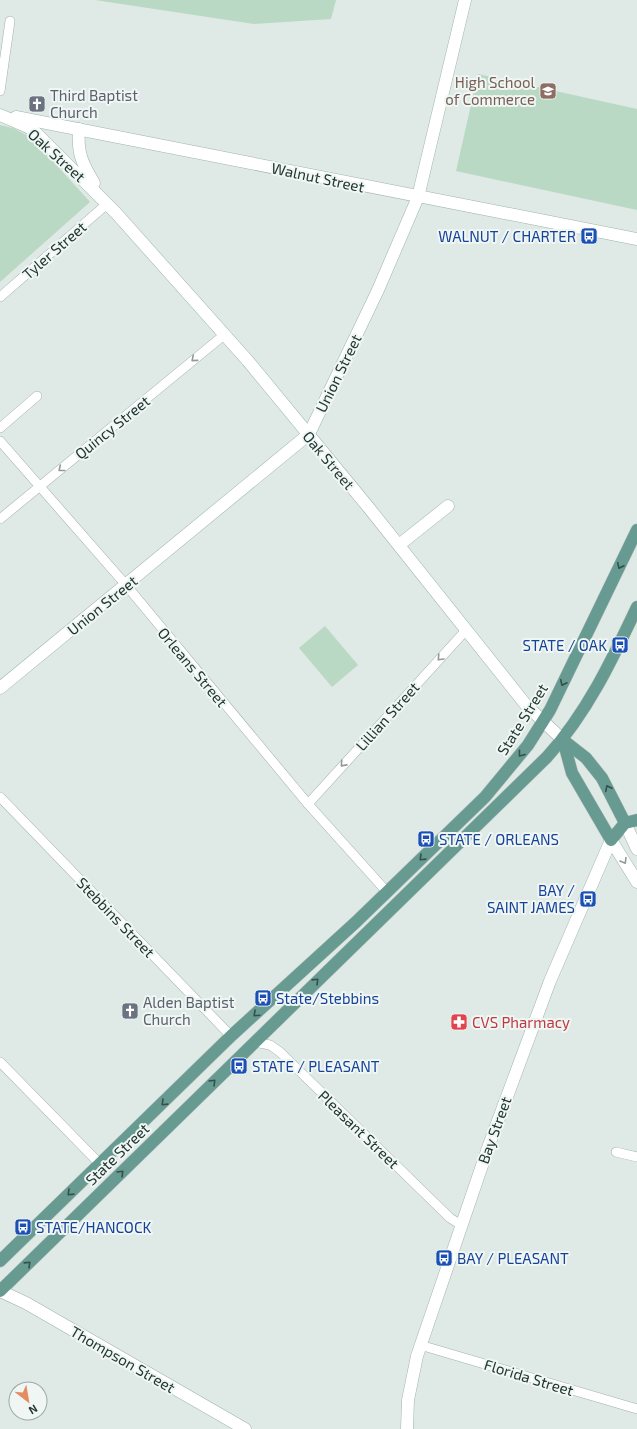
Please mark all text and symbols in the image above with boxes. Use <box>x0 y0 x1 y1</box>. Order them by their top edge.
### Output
place label: High School of Commerce <box>445 73 536 108</box>
school or university icon: High School of Commerce <box>538 81 558 101</box>
place label: Third Baptist Church <box>50 86 138 121</box>
church icon: Third Baptist Church <box>27 94 47 114</box>
street label: Oak Street <box>25 125 90 186</box>
street label: Walnut Street <box>270 158 366 196</box>
street label: Tyler Street <box>18 217 90 283</box>
bus stop icon: WALNUT / CHARTER <box>579 226 599 246</box>
place label: WALNUT / CHARTER <box>438 227 576 245</box>
street label: Union Street <box>311 331 365 415</box>
one-way arrow <box>192 355 199 362</box>
street label: Quincy Street <box>71 391 154 463</box>
street label: Oak Street <box>299 427 359 493</box>
one-way arrow <box>59 464 66 471</box>
one-way arrow <box>617 561 625 569</box>
street label: Union Street <box>63 571 141 639</box>
street label: Orleans Street <box>155 624 232 711</box>
bus stop icon: STATE / OAK <box>610 635 630 655</box>
place label: STATE / OAK <box>523 636 607 654</box>
one-way arrow <box>437 653 445 661</box>
street label: Lillian Street <box>352 678 423 754</box>
one-way arrow <box>560 678 568 686</box>
street label: State Street <box>493 680 551 758</box>
one-way arrow <box>519 749 526 756</box>
one-way arrow <box>341 760 348 767</box>
one-way arrow <box>605 785 613 793</box>
bus stop icon: STATE / ORLEANS <box>416 829 436 849</box>
place label: STATE / ORLEANS <box>439 830 559 848</box>
one-way arrow <box>419 853 427 861</box>
one-way arrow <box>619 857 626 864</box>
street label: Stebbins Street <box>73 873 159 961</box>
place label: BAY / SAINT JAMES <box>487 881 575 916</box>
bus stop icon: BAY / SAINT JAMES <box>578 889 598 909</box>
one-way arrow <box>311 978 319 986</box>
bus stop icon: State/Stebbins <box>253 988 273 1008</box>
place label: State/Stebbins <box>276 989 379 1007</box>
place label: Alden Baptist Church <box>143 993 235 1028</box>
church icon: Alden Baptist Church <box>120 1001 140 1021</box>
one-way arrow <box>253 1009 261 1017</box>
pharmacy icon: CVS Pharmacy <box>449 1012 469 1032</box>
place label: CVS Pharmacy <box>472 1013 570 1031</box>
bus stop icon: STATE / PLEASANT <box>229 1056 249 1076</box>
place label: STATE / PLEASANT <box>252 1057 380 1075</box>
one-way arrow <box>208 1079 216 1087</box>
street label: Pleasant Street <box>315 1086 403 1172</box>
street label: Bay Street <box>474 1094 515 1166</box>
one-way arrow <box>161 1098 169 1106</box>
street label: State Street <box>82 1119 153 1189</box>
one-way arrow <box>116 1170 124 1178</box>
one-way arrow <box>67 1188 75 1196</box>
bus stop icon: STATE/HANCOCK <box>13 1217 33 1237</box>
place label: STATE/HANCOCK <box>36 1218 151 1236</box>
bus stop icon: BAY / PLEASANT <box>434 1248 454 1268</box>
place label: BAY / PLEASANT <box>457 1249 569 1267</box>
one-way arrow <box>23 1261 31 1269</box>
street label: Thompson Street <box>68 1322 179 1396</box>
street label: Florida Street <box>482 1355 576 1399</box>
north arrow <box>8 1381 48 1421</box>
text: N <box>27 1402 40 1418</box>

